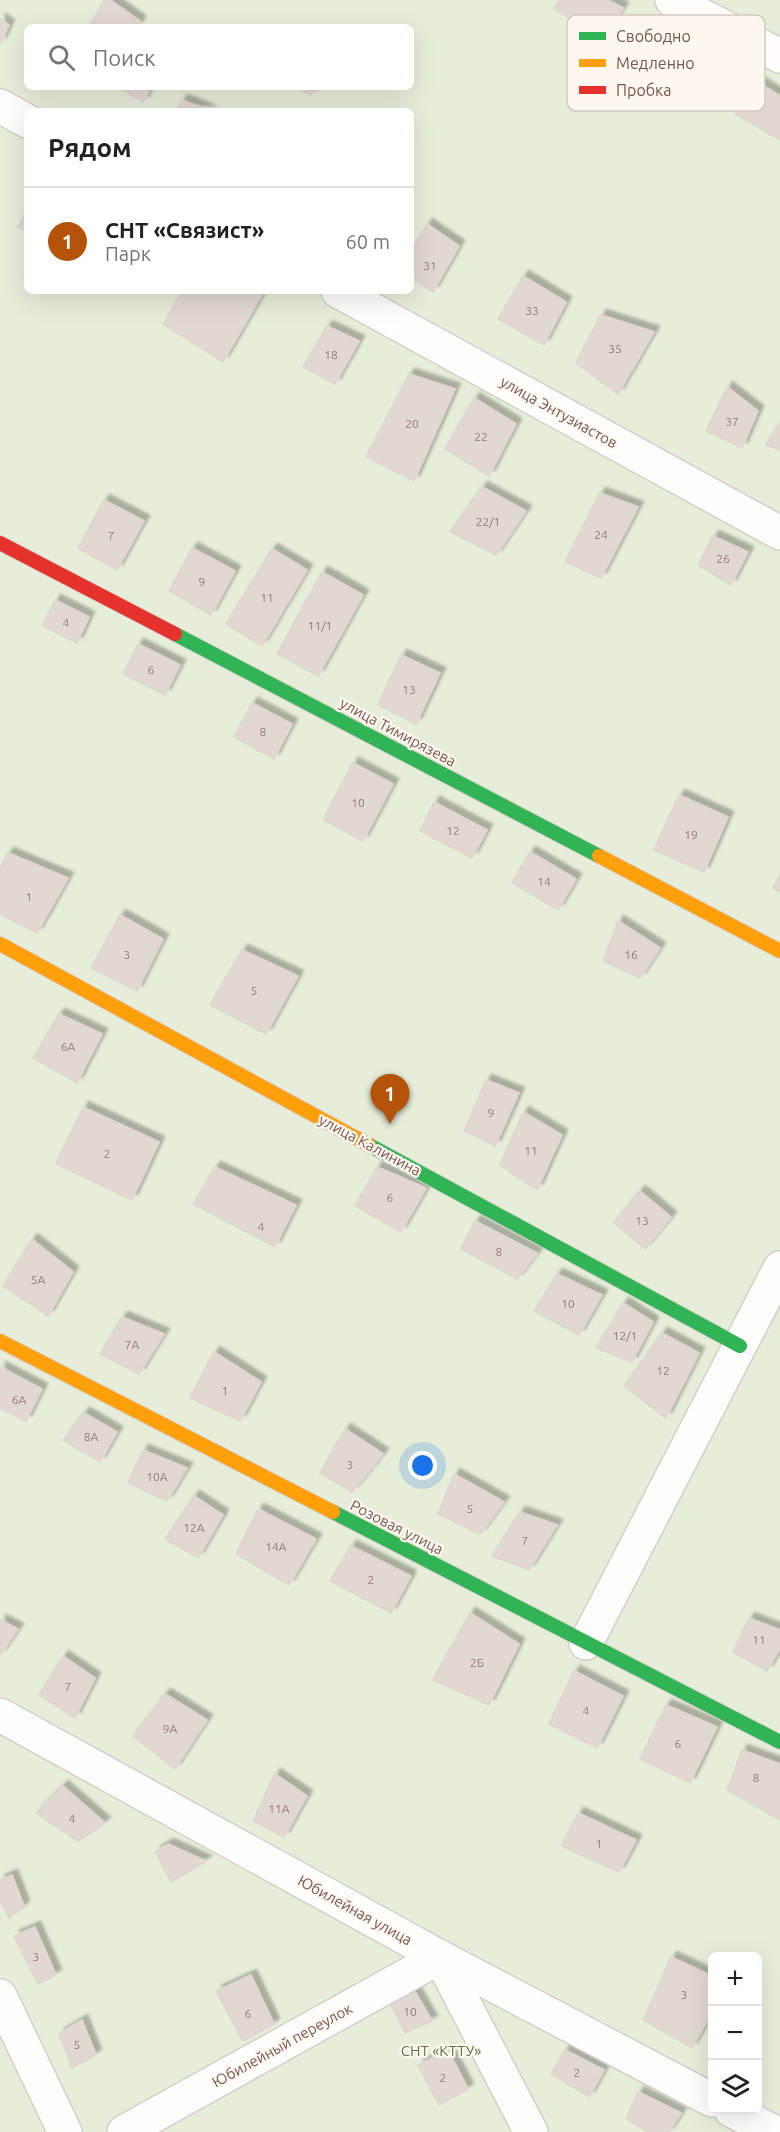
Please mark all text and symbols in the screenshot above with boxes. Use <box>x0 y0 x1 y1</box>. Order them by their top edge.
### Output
legend <box>567 15 765 111</box>
search box <box>24 24 414 90</box>
text: Свободно <box>616 27 691 45</box>
icon: search <box>45 41 78 74</box>
text: Поиск <box>93 45 156 70</box>
text: Медленно <box>616 54 695 72</box>
text: Пробка <box>616 81 672 99</box>
text: Рядом <box>48 133 132 162</box>
text: СНТ «Связист» <box>105 217 264 242</box>
text: 1 <box>62 230 73 253</box>
text: 60 m <box>346 230 390 253</box>
text: Парк <box>105 242 151 265</box>
house number: 31 <box>423 259 437 272</box>
house number: 33 <box>525 304 539 317</box>
house number: 35 <box>608 342 622 355</box>
house number: 18 <box>324 348 338 361</box>
street label: улица Энтузиастов <box>497 373 621 451</box>
house number: 37 <box>725 415 739 428</box>
house number: 20 <box>405 417 419 430</box>
house number: 22 <box>474 430 488 443</box>
house number: 22/1 <box>476 515 500 528</box>
house number: 24 <box>594 528 608 541</box>
house number: 7 <box>108 529 114 542</box>
house number: 26 <box>716 552 730 565</box>
house number: 9 <box>199 575 205 588</box>
house number: 11 <box>260 591 274 604</box>
house number: 4 <box>63 616 70 629</box>
house number: 11/1 <box>308 619 332 632</box>
house number: 6 <box>148 663 155 676</box>
house number: 13 <box>402 683 416 696</box>
street label: улица Тимирязева <box>337 694 459 770</box>
house number: 8 <box>260 725 267 738</box>
house number: 10 <box>351 796 365 809</box>
house number: 12 <box>446 824 460 837</box>
house number: 19 <box>684 828 698 841</box>
house number: 14 <box>537 875 551 888</box>
house number: 1 <box>26 890 32 903</box>
house number: 3 <box>124 948 130 961</box>
house number: 16 <box>624 948 638 961</box>
house number: 5 <box>251 984 257 997</box>
house number: 6А <box>61 1040 75 1053</box>
pin: 1 <box>370 1074 410 1124</box>
house number: 9 <box>488 1106 494 1119</box>
street label: улица Калинина <box>316 1111 424 1179</box>
house number: 11 <box>524 1144 538 1157</box>
house number: 2 <box>104 1147 110 1160</box>
house number: 6 <box>387 1191 394 1204</box>
house number: 13 <box>635 1214 649 1227</box>
house number: 4 <box>258 1220 265 1233</box>
house number: 8 <box>496 1245 503 1258</box>
house number: 5А <box>31 1273 45 1286</box>
house number: 10 <box>561 1297 575 1310</box>
house number: 12/1 <box>613 1329 637 1342</box>
house number: 7А <box>125 1338 139 1351</box>
house number: 12 <box>656 1364 670 1377</box>
house number: 1 <box>222 1384 228 1397</box>
house number: 6А <box>12 1393 26 1406</box>
house number: 8А <box>84 1430 98 1443</box>
your location <box>408 1451 437 1480</box>
house number: 3 <box>347 1458 353 1471</box>
house number: 10А <box>146 1470 168 1483</box>
street label: Розовая улица <box>348 1496 446 1558</box>
house number: 5 <box>467 1502 473 1515</box>
house number: 12А <box>183 1521 205 1534</box>
house number: 7 <box>522 1534 528 1547</box>
house number: 14А <box>265 1540 287 1553</box>
house number: 2 <box>368 1573 374 1586</box>
house number: 11 <box>752 1633 766 1646</box>
house number: 2Б <box>470 1656 484 1669</box>
house number: 7 <box>65 1680 71 1693</box>
house number: 4 <box>583 1704 590 1717</box>
house number: 9А <box>163 1722 177 1735</box>
house number: 6 <box>675 1737 682 1750</box>
house number: 8 <box>753 1771 760 1784</box>
house number: 11А <box>268 1802 290 1815</box>
house number: 4 <box>69 1812 76 1825</box>
house number: 1 <box>596 1837 602 1850</box>
street label: Юбилейная улица <box>295 1872 415 1948</box>
house number: 3 <box>33 1950 39 1963</box>
map controls <box>708 1952 762 2114</box>
button: + <box>708 1952 762 2006</box>
house number: 3 <box>681 1988 687 2001</box>
street label: Юбилейный переулок <box>209 1999 355 2091</box>
house number: 10 <box>403 2005 417 2018</box>
button: − <box>708 2006 762 2060</box>
house number: 6 <box>245 2007 252 2020</box>
house number: 5 <box>74 2038 80 2051</box>
park label: СНТ «КТТУ» <box>401 2042 481 2059</box>
button: layers <box>708 2060 762 2114</box>
house number: 2 <box>574 2066 580 2079</box>
house number: 2 <box>440 2071 446 2084</box>

